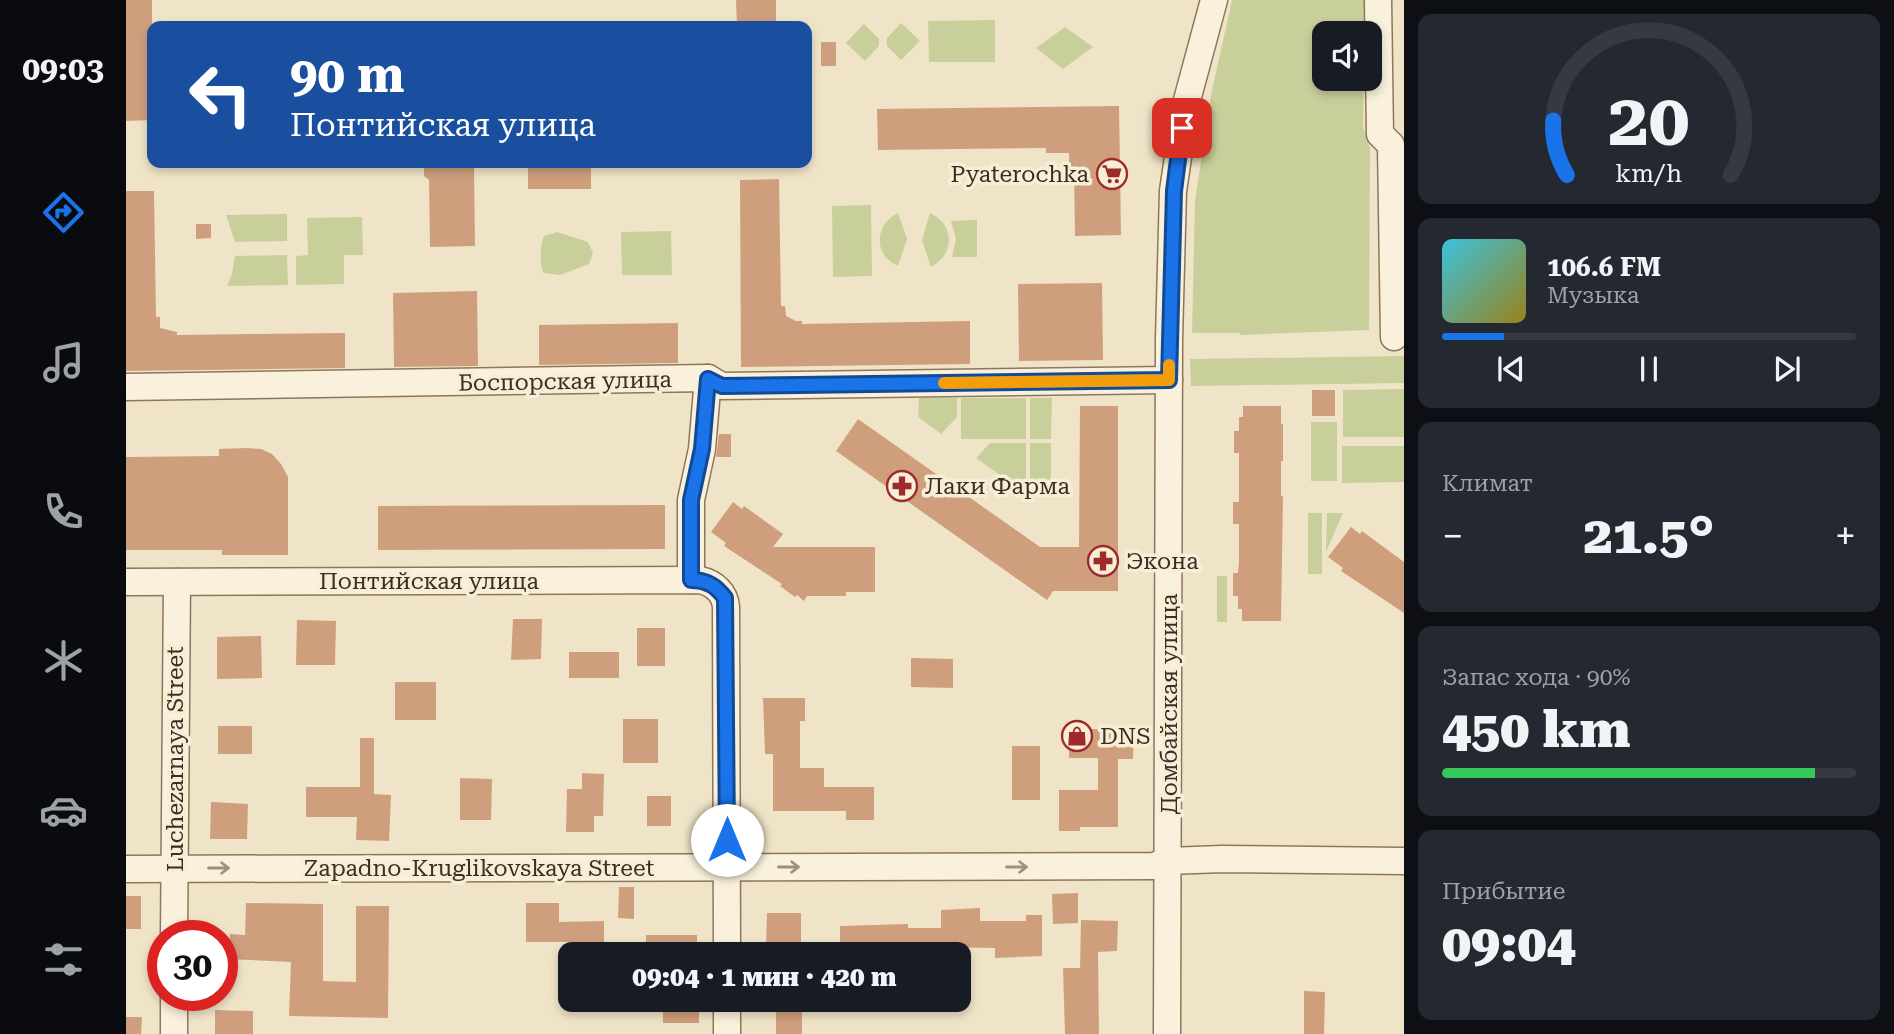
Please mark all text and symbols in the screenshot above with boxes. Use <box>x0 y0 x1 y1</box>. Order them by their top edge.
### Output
map controls <box>1312 21 1382 91</box>
button: sound <box>1312 21 1382 91</box>
text: 90 m <box>290 47 405 104</box>
icon: left <box>175 49 266 140</box>
text: 09:03 <box>22 50 104 88</box>
text: 20 <box>1608 78 1690 163</box>
pin <box>1152 98 1212 158</box>
text: Понтийская улица <box>290 106 596 144</box>
icon: arrive <box>1163 109 1201 147</box>
supermarket icon: Pyaterochka <box>1095 157 1129 191</box>
text: km/h <box>1616 159 1682 188</box>
place label: Pyaterochka <box>950 161 1090 188</box>
icon: directions <box>39 188 88 237</box>
text: 106.6 FM <box>1547 252 1661 282</box>
text: Музыка <box>1547 282 1639 309</box>
icon: music <box>39 338 88 387</box>
icon: previous <box>1492 350 1530 388</box>
icon: pause <box>1630 350 1668 388</box>
icon: next <box>1768 350 1806 388</box>
street label: Боспорская улица <box>458 366 673 397</box>
pharmacy icon: Лаки Фарма <box>885 469 919 503</box>
text: Климат <box>1442 470 1533 497</box>
place label: Лаки Фарма <box>925 473 1071 500</box>
icon: phone <box>39 487 88 536</box>
text: 21.5° <box>1584 505 1714 566</box>
text: − <box>1442 514 1463 558</box>
text: + <box>1835 514 1856 558</box>
pharmacy icon: Экона <box>1086 544 1120 578</box>
place label: Экона <box>1126 548 1199 575</box>
street label: Понтийская улица <box>319 568 539 595</box>
street label: Домбайская улица <box>1156 593 1183 814</box>
icon: climate <box>39 636 88 685</box>
street label: Luchezarnaya Street <box>162 646 189 872</box>
text: Запас хода · 90% <box>1442 664 1631 691</box>
text: 450 km <box>1442 699 1630 760</box>
shop icon: DNS <box>1060 719 1094 753</box>
place label: DNS <box>1100 723 1151 750</box>
icon: car <box>39 786 88 835</box>
position arrow <box>690 803 764 877</box>
street label: Zapadno-Kruglikovskaya Street <box>304 855 655 882</box>
one-way arrow <box>777 860 800 874</box>
one-way arrow <box>1005 860 1028 874</box>
one-way arrow <box>207 861 230 875</box>
text: Прибытие <box>1442 878 1565 905</box>
text: 09:04 <box>1442 913 1576 974</box>
speed limit sign: 30 <box>147 920 238 1011</box>
icon: filters <box>39 935 88 984</box>
text: 09:04 · 1 мин · 420 m <box>632 962 897 992</box>

